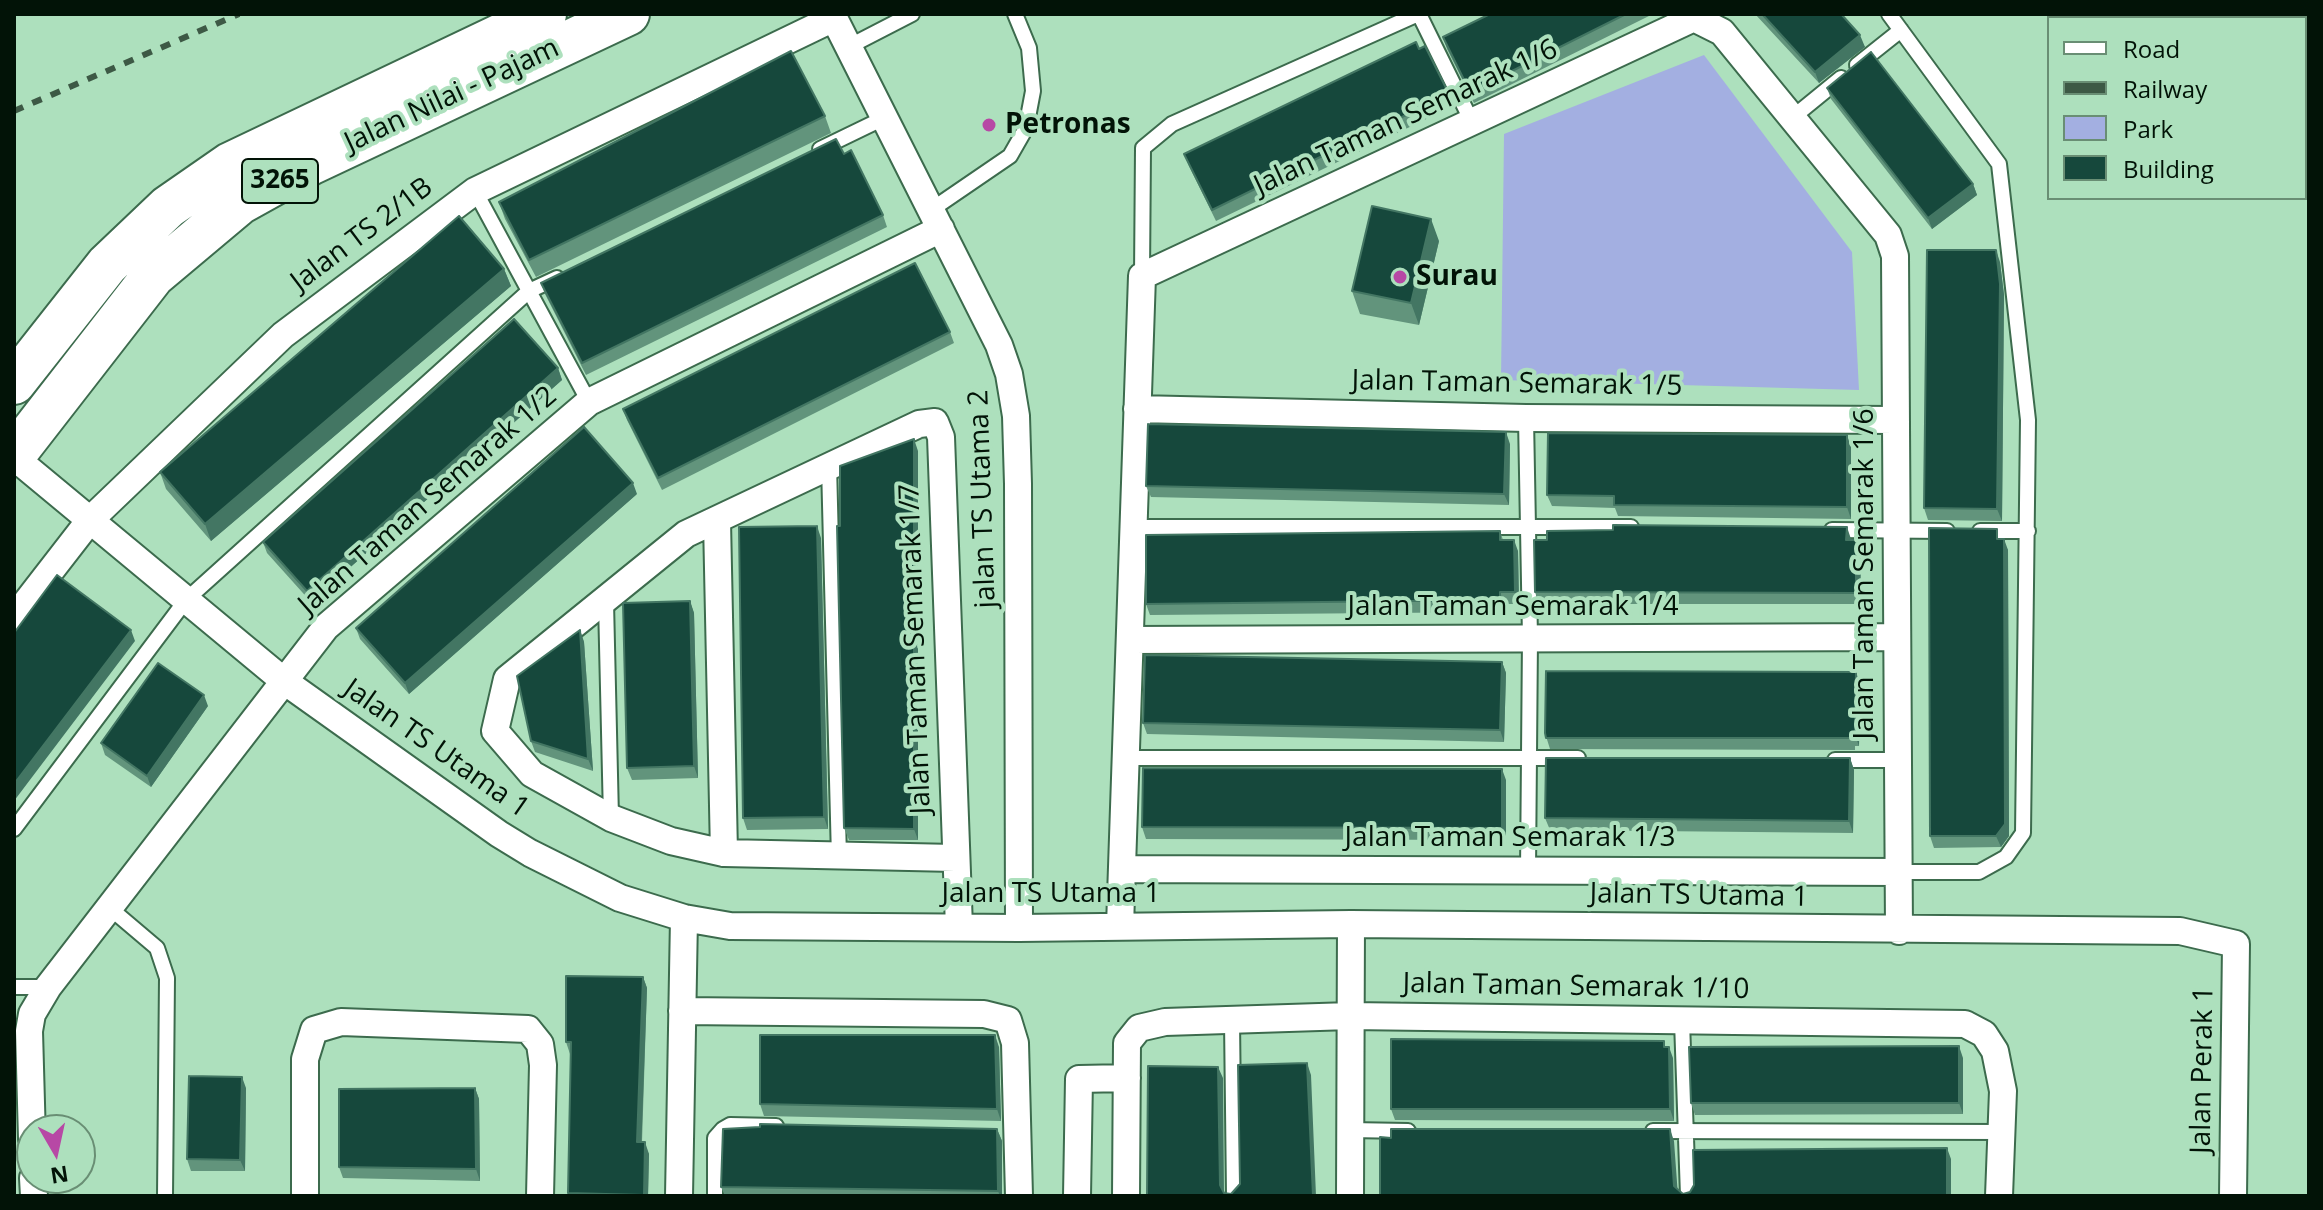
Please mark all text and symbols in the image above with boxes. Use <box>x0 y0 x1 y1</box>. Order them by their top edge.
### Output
legend <box>2047 16 2307 200</box>
street label: Jalan Nilai - Pajam <box>340 32 564 160</box>
text: Road <box>2123 32 2180 65</box>
street label: Jalan Taman Semarak 1/6 <box>1249 33 1563 203</box>
text: Railway <box>2123 72 2207 105</box>
place label: Petronas <box>1005 108 1131 142</box>
text: Park <box>2123 112 2173 145</box>
marker: Petronas <box>980 116 998 134</box>
text: Building <box>2123 152 2214 185</box>
road number: 3265 <box>242 159 318 203</box>
street label: Jalan TS 2/1B <box>285 171 439 299</box>
place label: Surau <box>1416 260 1498 294</box>
marker: Surau <box>1391 268 1409 286</box>
street label: Jalan Taman Semarak 1/5 <box>1351 364 1683 404</box>
street label: Jalan Taman Semarak 1/2 <box>292 380 564 622</box>
street label: jalan TS Utama 2 <box>962 389 1004 609</box>
street label: Jalan Taman Semarak 1/6 <box>1848 409 1882 739</box>
street label: Jalan Taman Semarak 1/7 <box>893 483 939 815</box>
street label: Jalan Taman Semarak 1/4 <box>1348 590 1678 624</box>
street label: Jalan TS Utama 1 <box>337 672 535 826</box>
street label: Jalan Taman Semarak 1/3 <box>1345 821 1675 855</box>
street label: Jalan TS Utama 1 <box>942 877 1160 911</box>
street label: Jalan TS Utama 1 <box>1589 877 1809 915</box>
street label: Jalan Taman Semarak 1/10 <box>1402 967 1750 1007</box>
street label: Jalan Perak 1 <box>2185 986 2221 1154</box>
north arrow <box>16 1114 96 1194</box>
text: N <box>48 1160 71 1192</box>

